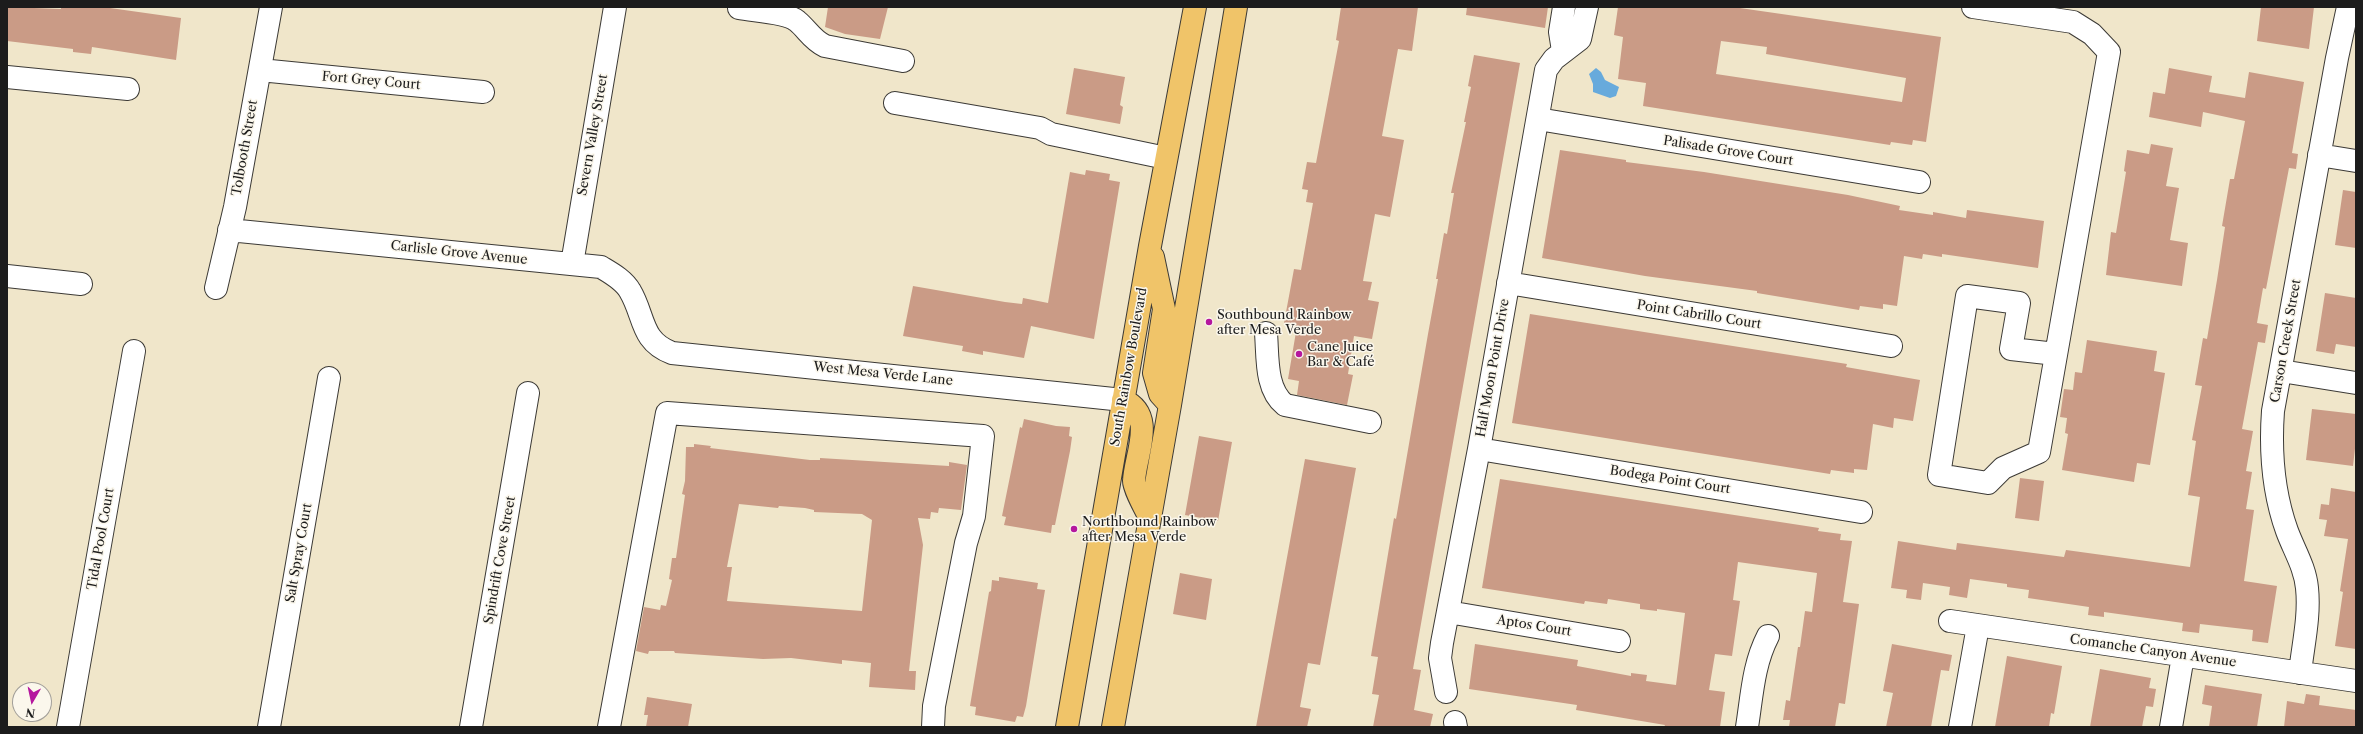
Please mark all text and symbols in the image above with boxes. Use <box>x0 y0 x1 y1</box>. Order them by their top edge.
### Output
street label: Fort Grey Court <box>321 69 421 93</box>
street label: Severn Valley Street <box>575 73 611 197</box>
street label: Tolbooth Street <box>229 99 261 197</box>
street label: Palisade Grove Court <box>1662 133 1794 169</box>
street label: Carlisle Grove Avenue <box>390 238 528 268</box>
street label: Carson Creek Street <box>2267 278 2305 404</box>
street label: South Rainbow Boulevard <box>1107 286 1151 448</box>
street label: Point Cabrillo Court <box>1636 297 1762 333</box>
street label: Half Moon Point Drive <box>1473 298 1513 438</box>
place label: Southbound Rainbow after Mesa Verde <box>1217 307 1351 338</box>
marker: Southbound Rainbow after Mesa Verde <box>1204 317 1214 327</box>
place label: Cane Juice Bar & Café <box>1307 339 1374 370</box>
marker: Cane Juice Bar & Café <box>1294 349 1304 359</box>
street label: West Mesa Verde Lane <box>812 359 954 389</box>
street label: Bodega Point Court <box>1609 463 1731 497</box>
street label: Tidal Pool Court <box>84 487 118 591</box>
street label: Spindrift Cove Street <box>481 495 519 625</box>
street label: Salt Spray Court <box>283 502 315 604</box>
place label: Northbound Rainbow after Mesa Verde <box>1082 514 1217 545</box>
marker: Northbound Rainbow after Mesa Verde <box>1069 524 1079 534</box>
street label: Aptos Court <box>1496 612 1572 640</box>
street label: Comanche Canyon Avenue <box>2069 632 2237 670</box>
north arrow <box>12 682 52 722</box>
text: N <box>24 705 36 721</box>

